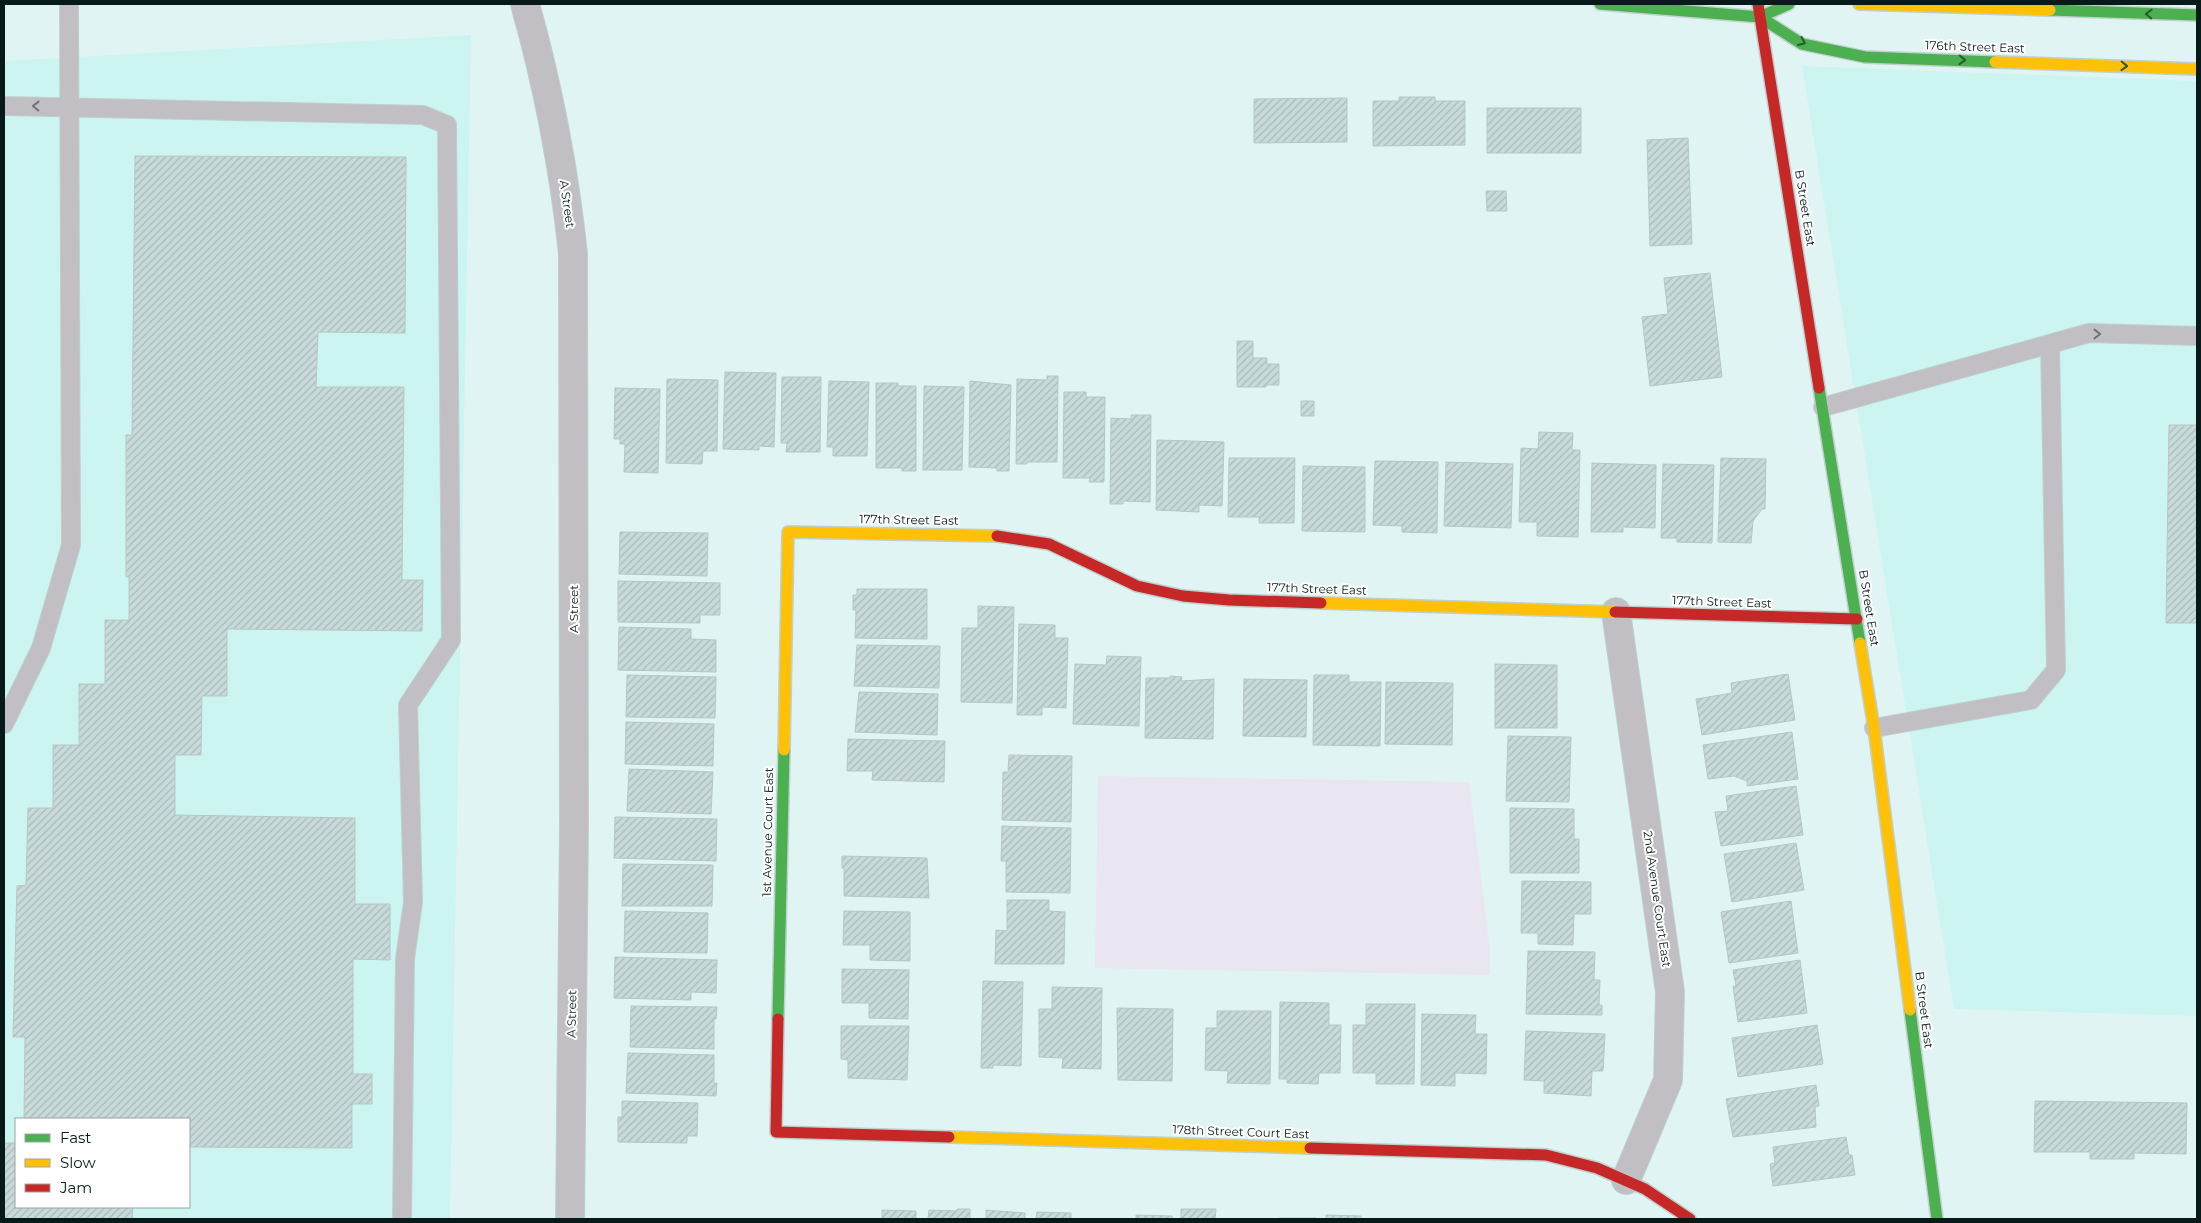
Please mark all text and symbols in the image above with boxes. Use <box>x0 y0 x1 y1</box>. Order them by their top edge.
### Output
one-way arrow <box>2144 8 2152 19</box>
one-way arrow <box>1797 35 1806 46</box>
street label: 176th Street East <box>1925 37 2025 56</box>
one-way arrow <box>1958 55 1966 66</box>
one-way arrow <box>2121 61 2129 71</box>
one-way arrow <box>32 101 40 112</box>
street label: B Street East <box>1792 169 1819 247</box>
street label: A Street <box>557 179 578 229</box>
one-way arrow <box>2094 329 2101 339</box>
street label: 177th Street East <box>859 511 959 528</box>
street label: B Street East <box>1856 569 1883 647</box>
street label: 177th Street East <box>1267 579 1367 598</box>
street label: A Street <box>566 585 581 633</box>
street label: 177th Street East <box>1672 592 1772 611</box>
street label: 1st Avenue Court East <box>759 767 776 897</box>
street label: 2nd Avenue Court East <box>1641 830 1674 968</box>
street label: B Street East <box>1912 971 1937 1049</box>
street label: A Street <box>564 990 579 1038</box>
legend <box>15 1118 190 1208</box>
street label: 178th Street Court East <box>1172 1122 1310 1141</box>
text: Fast <box>60 1128 91 1147</box>
text: Slow <box>60 1153 96 1172</box>
text: Jam <box>59 1178 92 1197</box>

